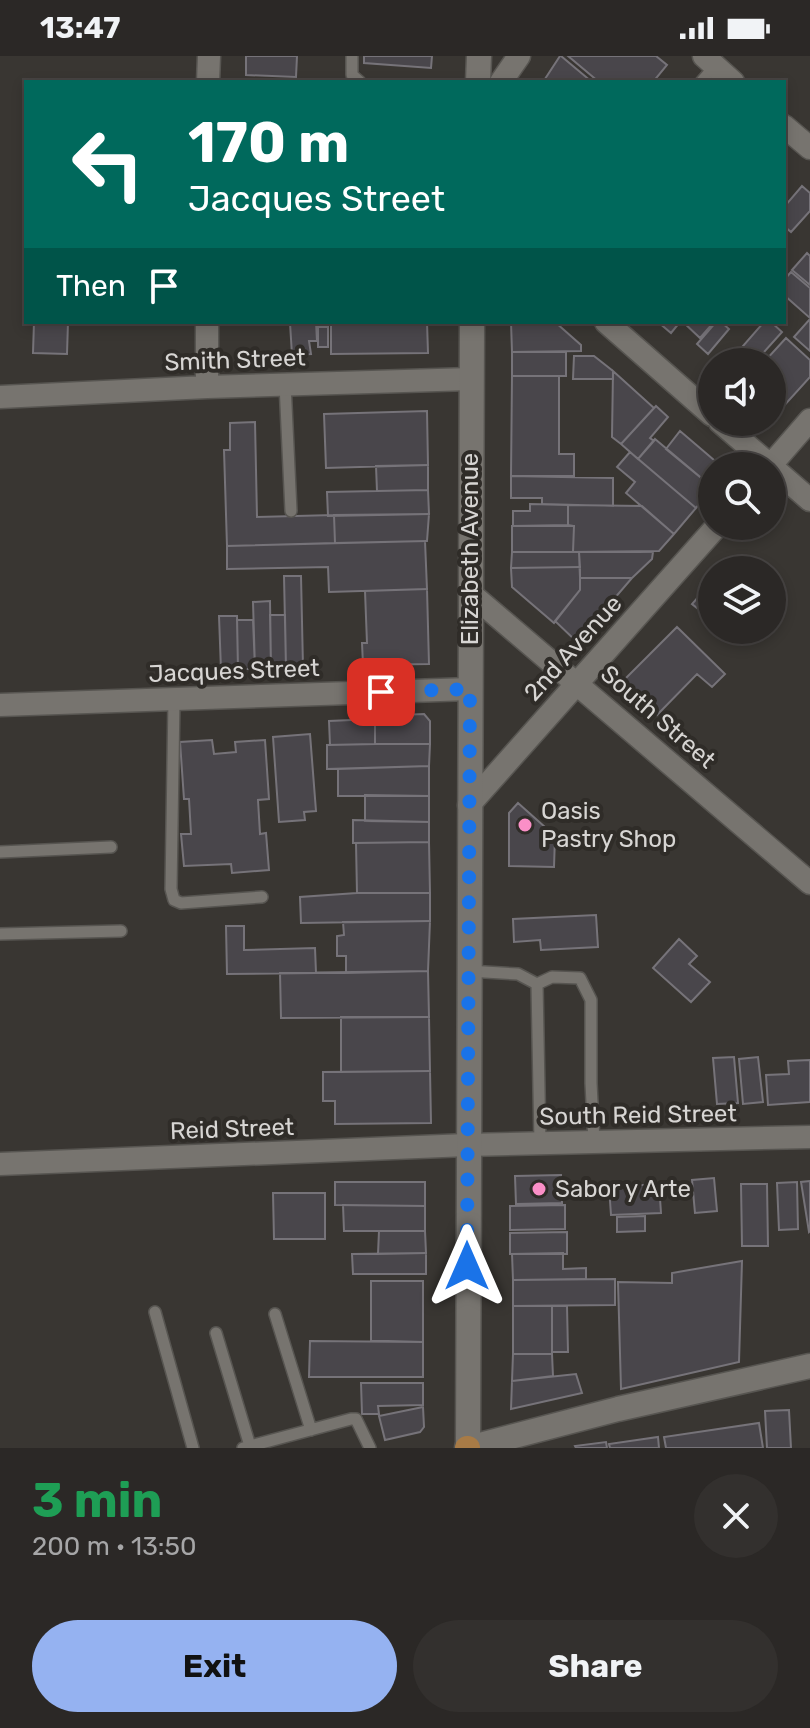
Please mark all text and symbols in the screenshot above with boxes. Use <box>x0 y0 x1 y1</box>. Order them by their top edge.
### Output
text: 13:47 <box>40 10 120 46</box>
text: 170 m <box>188 110 349 176</box>
icon: left <box>56 112 160 216</box>
text: Jacques Street <box>188 177 445 220</box>
icon: arrive <box>142 264 186 308</box>
text: Then <box>56 268 126 304</box>
street label: Smith Street <box>164 344 306 376</box>
map controls <box>698 348 786 644</box>
button: sound <box>698 348 786 436</box>
button: search <box>698 452 786 540</box>
street label: Elizabeth Avenue <box>456 453 484 645</box>
button: layers <box>698 556 786 644</box>
street label: 2nd Avenue <box>518 590 628 706</box>
street label: Jacques Street <box>148 654 320 688</box>
pin <box>347 658 415 726</box>
street label: South Street <box>595 660 721 774</box>
icon: arrive <box>359 670 403 714</box>
place label: Oasis Pastry Shop <box>541 797 676 853</box>
marker: Oasis Pastry Shop <box>516 816 534 834</box>
street label: South Reid Street <box>539 1099 737 1131</box>
street label: Reid Street <box>169 1113 295 1145</box>
place label: Sabor y Arte <box>555 1175 691 1203</box>
marker: Sabor y Arte <box>530 1180 548 1198</box>
position arrow <box>425 1224 509 1308</box>
text: 3 min <box>32 1472 162 1529</box>
button: close <box>694 1474 778 1558</box>
text: 200 m · 13:50 <box>32 1531 196 1562</box>
button: Exit <box>32 1620 397 1712</box>
button: Share <box>413 1620 778 1712</box>

